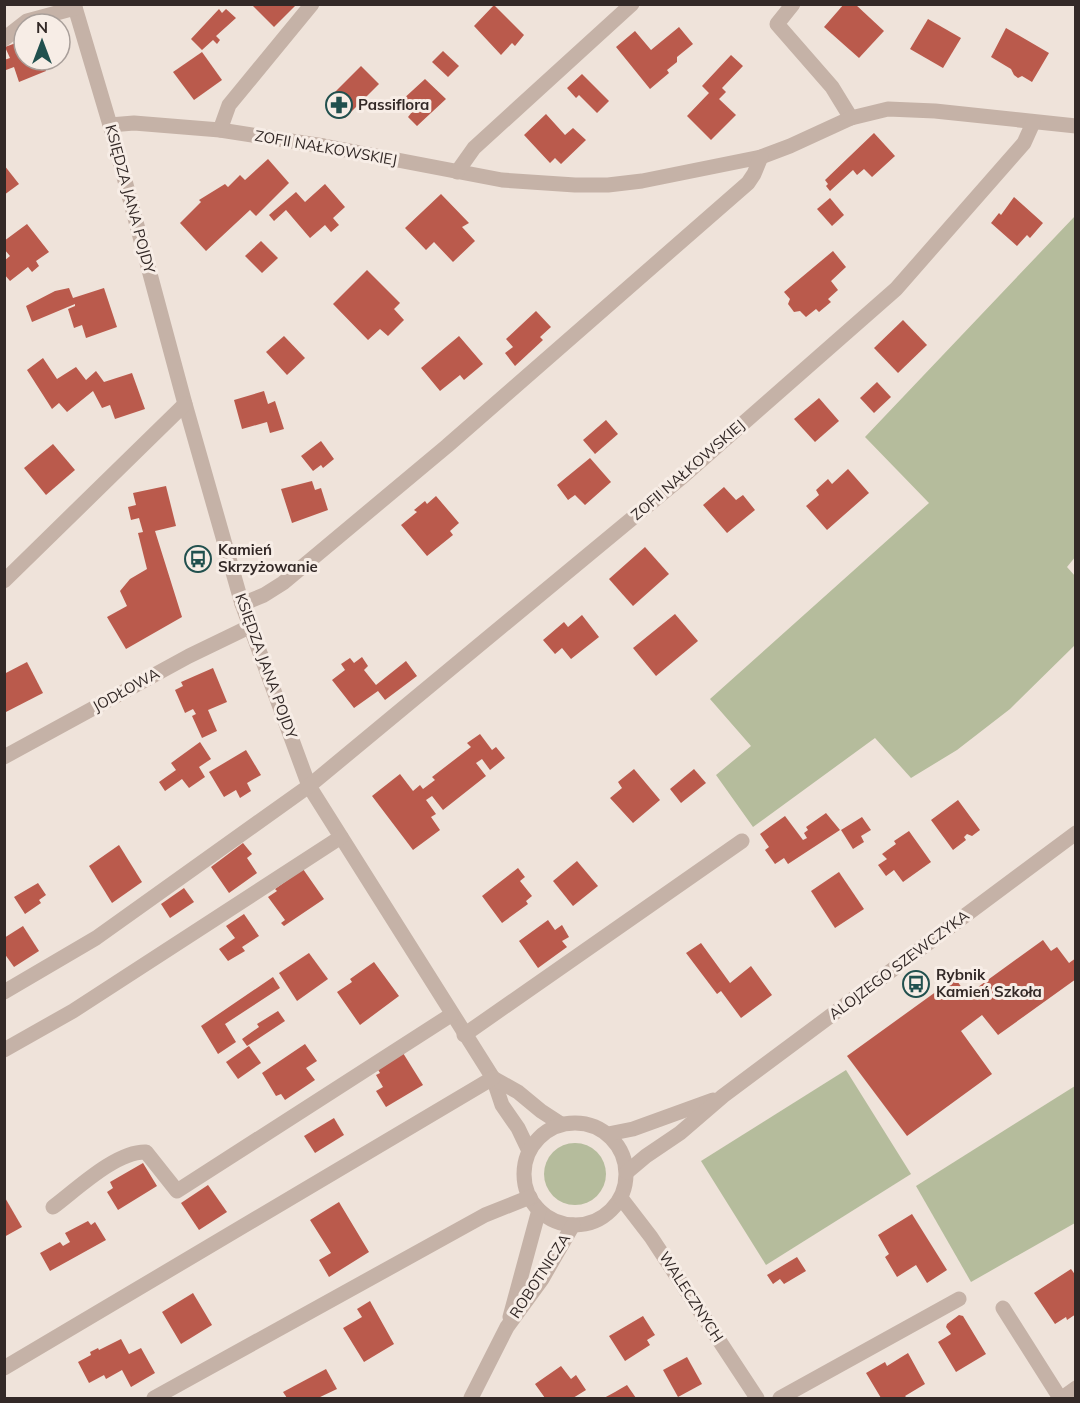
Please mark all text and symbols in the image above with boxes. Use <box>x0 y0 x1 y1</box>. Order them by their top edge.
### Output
north arrow <box>12 12 72 72</box>
text: N <box>36 17 48 37</box>
pharmacy icon: Passiflora <box>324 90 354 120</box>
place label: Passiflora <box>358 95 429 114</box>
street label: KSIĘDZA JANA POJDY <box>101 122 160 276</box>
street label: ZOFII NAŁKOWSKIEJ <box>253 126 399 169</box>
street label: ZOFII NAŁKOWSKIEJ <box>627 415 748 524</box>
place label: Kamień Skrzyżowanie <box>218 540 318 576</box>
bus stop icon: Kamień Skrzyżowanie <box>183 544 213 574</box>
street label: KSIĘDZA JANA POJDY <box>231 591 302 742</box>
street label: JODŁOWA <box>89 663 163 716</box>
street label: ALOJZEGO SZEWCZYKA <box>825 906 973 1024</box>
place label: Rybnik Kamień Szkoła <box>936 965 1042 1001</box>
bus stop icon: Rybnik Kamień Szkoła <box>901 969 931 999</box>
street label: ROBOTNICZA <box>505 1230 574 1322</box>
street label: WALECZNYCH <box>655 1248 728 1346</box>

